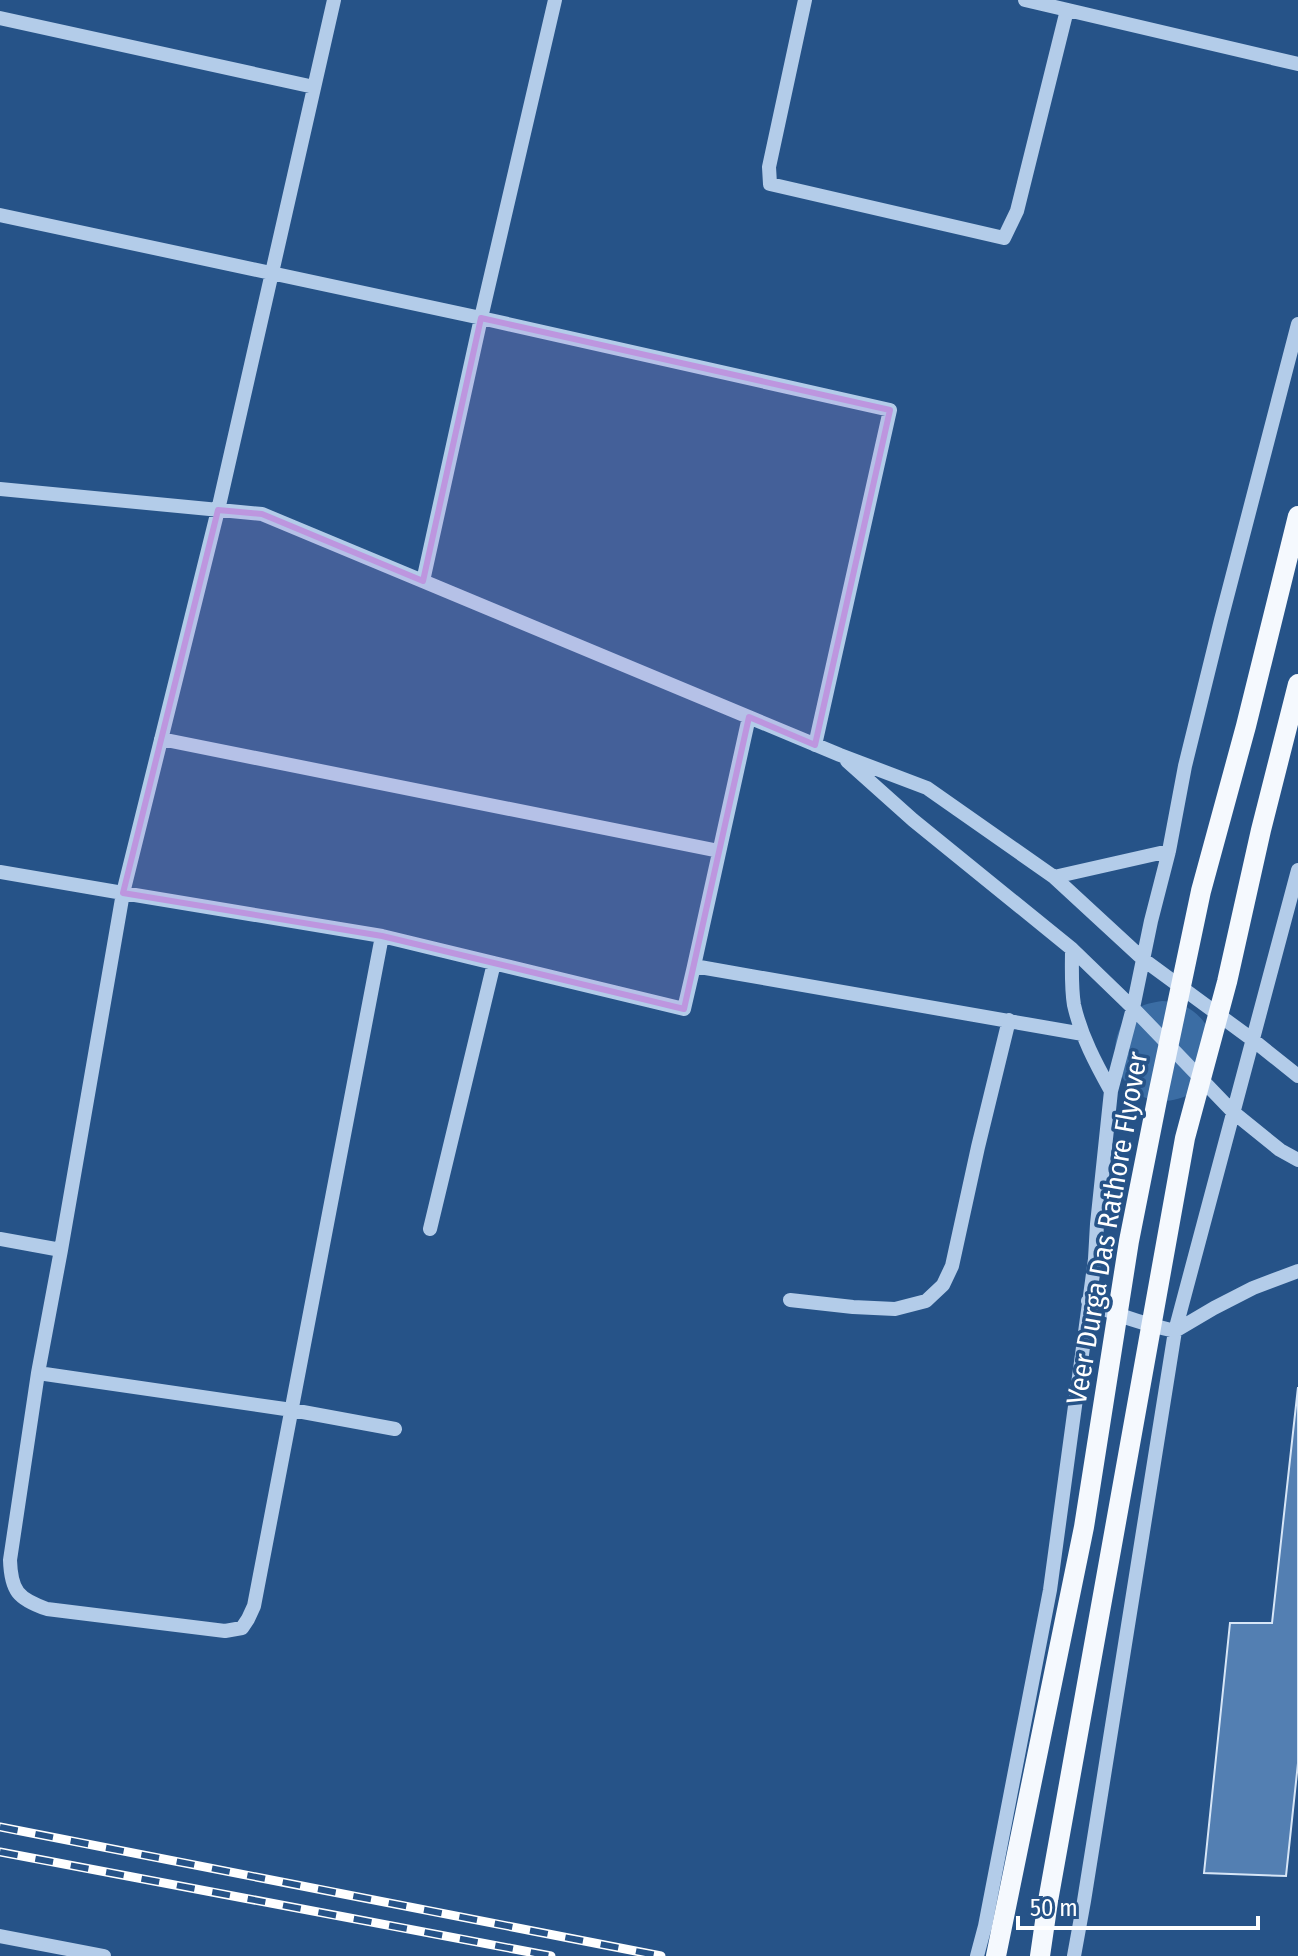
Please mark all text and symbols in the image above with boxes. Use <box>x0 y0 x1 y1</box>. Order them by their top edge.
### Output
street label: Veer Durga Das Rathore Flyover <box>1060 1049 1154 1407</box>
scale bar <box>1018 1880 1258 1930</box>
text: 50 m <box>1030 1894 1078 1922</box>

